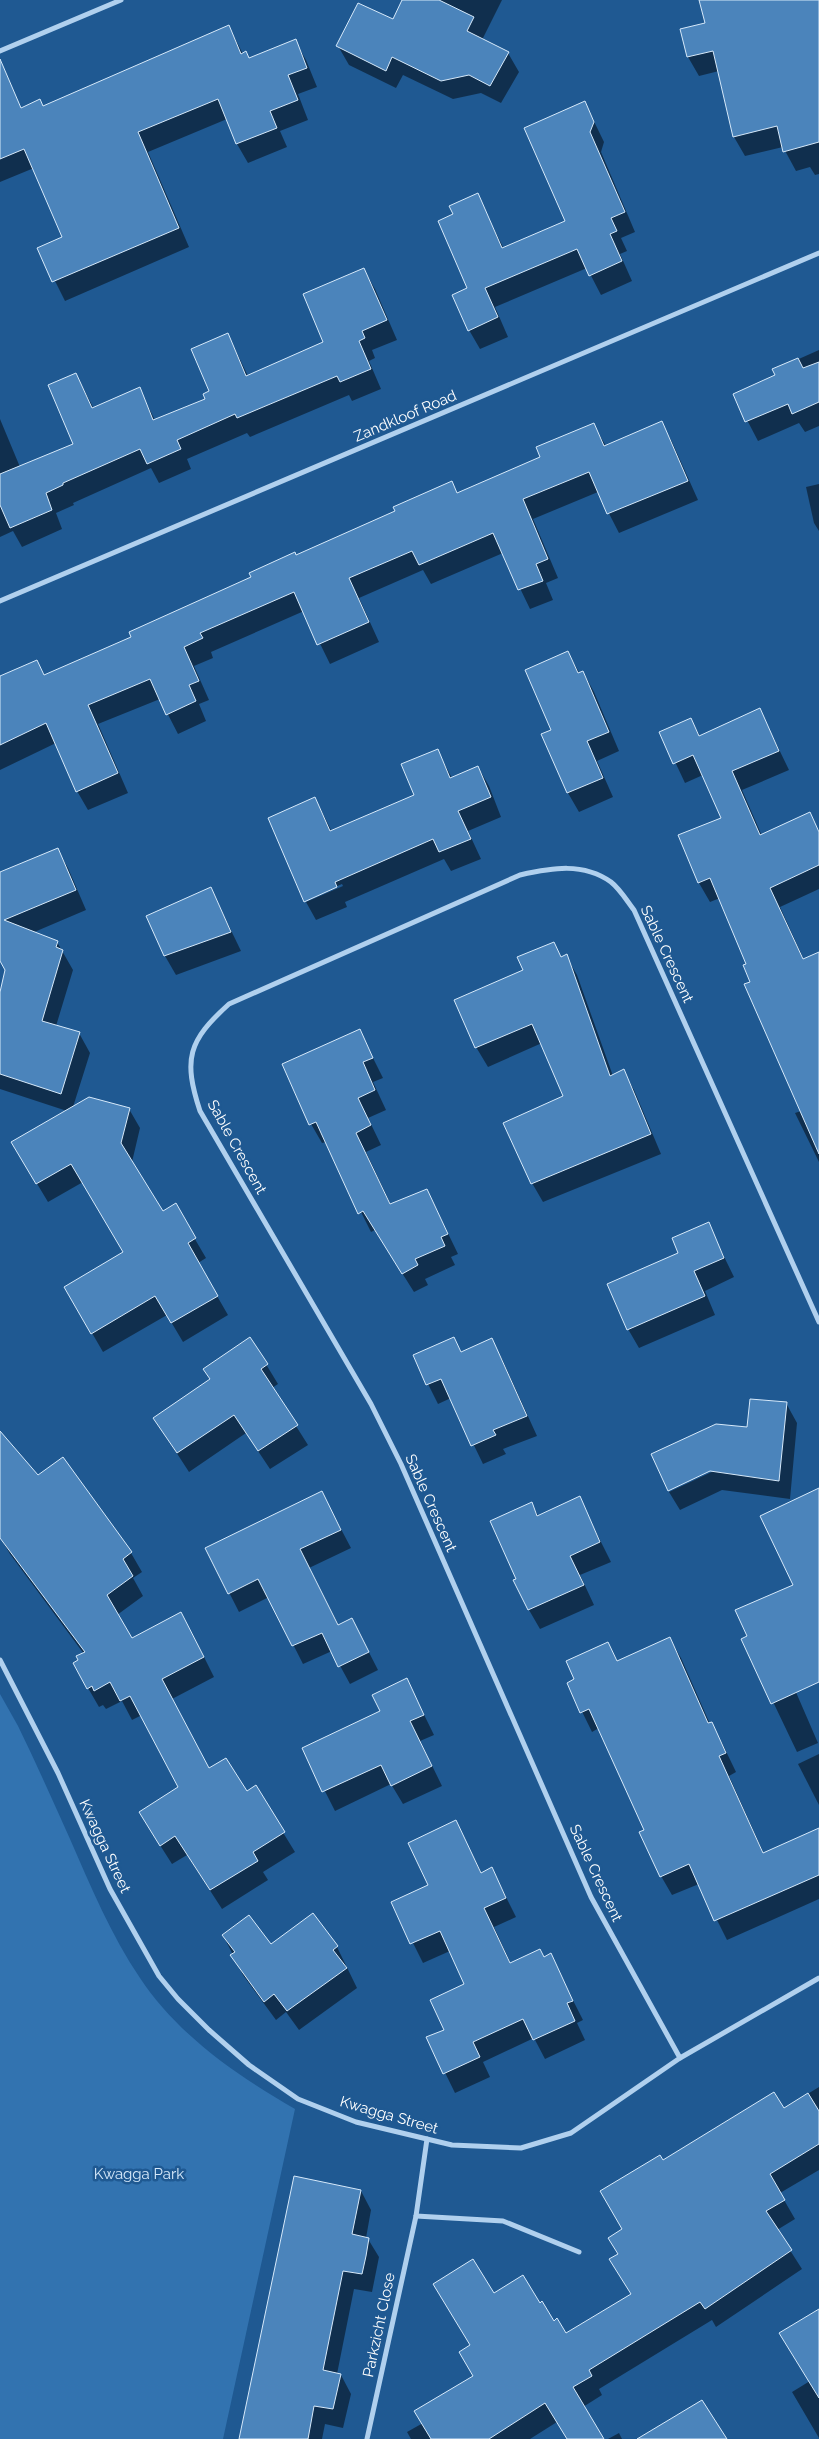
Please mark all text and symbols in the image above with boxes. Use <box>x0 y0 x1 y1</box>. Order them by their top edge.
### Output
street label: Zandkloof Road <box>351 386 459 446</box>
street label: Sable Crescent <box>637 902 697 1006</box>
street label: Sable Crescent <box>204 1097 270 1197</box>
street label: Sable Crescent <box>401 1451 461 1555</box>
street label: Kwagga Street <box>75 1796 135 1896</box>
street label: Sable Crescent <box>566 1821 626 1925</box>
street label: Kwagga Street <box>338 2092 440 2138</box>
park label: Kwagga Park <box>94 2165 184 2183</box>
street label: Parkzicht Close <box>359 2271 399 2379</box>

